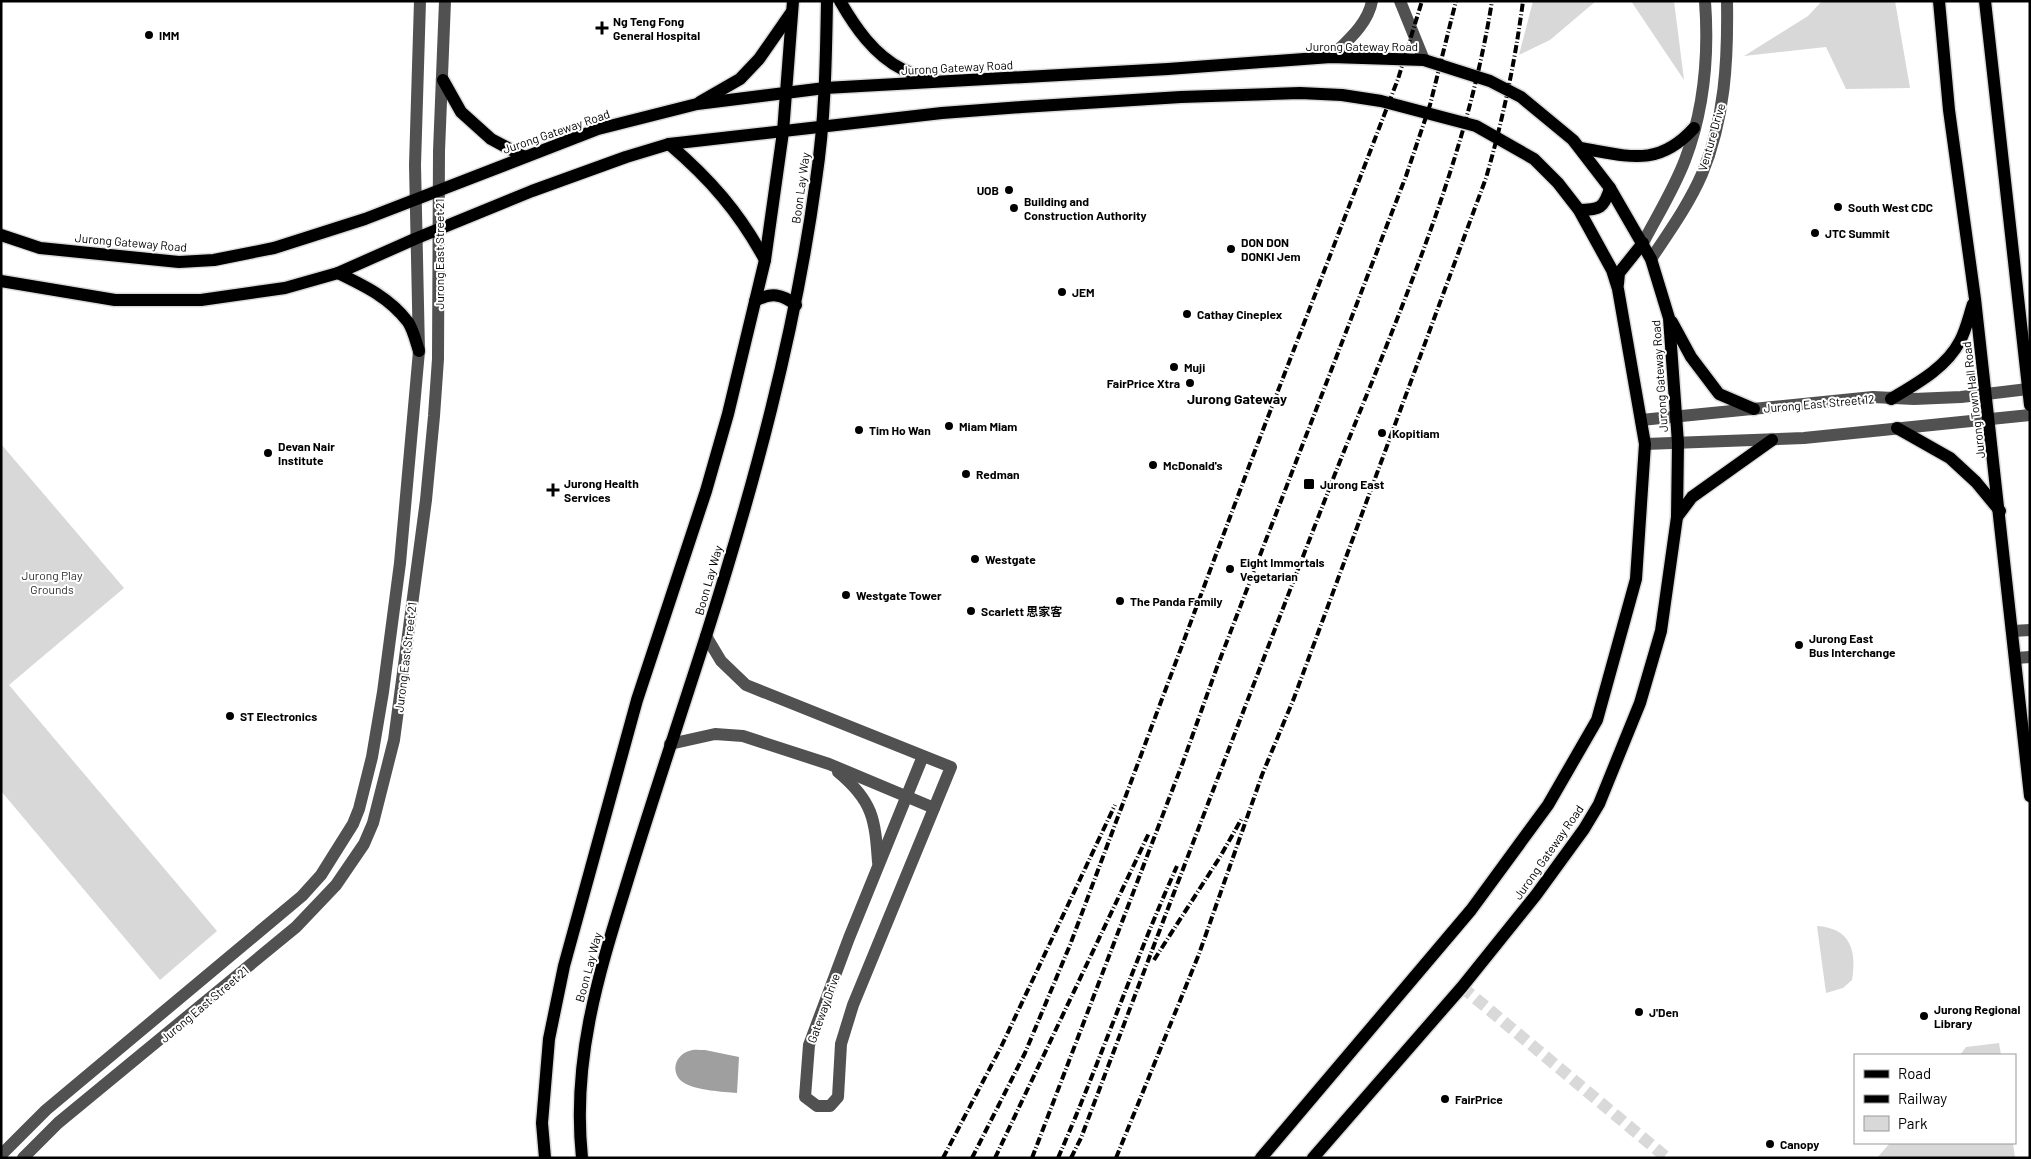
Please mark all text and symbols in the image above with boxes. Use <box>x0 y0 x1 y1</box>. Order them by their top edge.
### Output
place label: Ng Teng Fong General Hospital <box>613 14 700 42</box>
marker: Ng Teng Fong General Hospital <box>595 21 609 35</box>
place label: IMM <box>159 28 179 42</box>
marker: IMM <box>143 29 155 41</box>
street label: Jurong Gateway Road <box>1306 39 1418 53</box>
street label: Jurong Gateway Road <box>901 57 1013 77</box>
street label: Venture Drive <box>1695 101 1727 173</box>
street label: Jurong Gateway Road <box>501 106 611 156</box>
street label: Boon Lay Way <box>788 151 812 225</box>
place label: UOB <box>977 183 999 197</box>
marker: UOB <box>1003 184 1015 196</box>
place label: Building and Construction Authority <box>1024 194 1147 222</box>
street label: Jurong East Street 21 <box>432 198 446 310</box>
place label: South West CDC <box>1848 200 1933 214</box>
marker: South West CDC <box>1832 201 1844 213</box>
marker: Building and Construction Authority <box>1008 202 1020 214</box>
place label: JTC Summit <box>1825 226 1890 240</box>
marker: JTC Summit <box>1809 227 1821 239</box>
street label: Jurong Gateway Road <box>74 230 188 254</box>
place label: DON DON DONKI Jem <box>1241 235 1300 263</box>
marker: DON DON DONKI Jem <box>1225 243 1237 255</box>
place label: JEM <box>1072 285 1095 299</box>
marker: JEM <box>1056 286 1068 298</box>
place label: Cathay Cineplex <box>1197 307 1283 321</box>
marker: Cathay Cineplex <box>1181 308 1193 320</box>
street label: Jurong Gateway Road <box>1648 319 1670 433</box>
street label: Jurong Town Hall Road <box>1959 341 1987 459</box>
place label: Muji <box>1184 360 1205 374</box>
marker: Muji <box>1168 361 1180 373</box>
place label: FairPrice Xtra <box>1107 376 1180 390</box>
marker: FairPrice Xtra <box>1184 377 1196 389</box>
district label: Jurong Gateway <box>1187 390 1287 407</box>
street label: Jurong East Street 12 <box>1763 391 1875 415</box>
place label: Miam Miam <box>959 419 1017 433</box>
marker: Miam Miam <box>943 420 955 432</box>
place label: Tim Ho Wan <box>869 423 931 437</box>
marker: Tim Ho Wan <box>853 424 865 436</box>
place label: Kopitiam <box>1392 426 1440 440</box>
marker: Kopitiam <box>1376 427 1388 439</box>
place label: Devan Nair Institute <box>278 439 335 467</box>
marker: Devan Nair Institute <box>262 447 274 459</box>
place label: McDonald's <box>1163 458 1223 472</box>
marker: McDonald's <box>1147 459 1159 471</box>
place label: Redman <box>976 467 1020 481</box>
marker: Redman <box>960 468 972 480</box>
place label: Jurong Health Services <box>564 476 639 504</box>
marker: Jurong East <box>1302 477 1316 491</box>
place label: Jurong East <box>1320 477 1385 491</box>
marker: Jurong Health Services <box>546 483 560 497</box>
street label: Boon Lay Way <box>691 543 725 616</box>
place label: Westgate <box>985 552 1036 566</box>
marker: Westgate <box>969 553 981 565</box>
place label: Eight Immortals Vegetarian <box>1240 555 1325 583</box>
marker: Eight Immortals Vegetarian <box>1224 563 1236 575</box>
park label: Jurong Play Grounds <box>22 568 83 596</box>
place label: Westgate Tower <box>856 588 942 602</box>
marker: Westgate Tower <box>840 589 852 601</box>
place label: The Panda Family <box>1130 594 1223 608</box>
marker: The Panda Family <box>1114 595 1126 607</box>
street label: Jurong East Street 21 <box>391 601 419 713</box>
place label: Scarlett 思家客 <box>981 604 1062 618</box>
marker: Scarlett 思家客 <box>965 605 977 617</box>
place label: Jurong East Bus Interchange <box>1809 631 1896 659</box>
marker: Jurong East Bus Interchange <box>1793 639 1805 651</box>
place label: ST Electronics <box>240 709 317 723</box>
marker: ST Electronics <box>224 710 236 722</box>
street label: Jurong Gateway Road <box>1510 802 1586 902</box>
street label: Boon Lay Way <box>572 930 604 1004</box>
street label: Jurong East Street 21 <box>157 963 251 1045</box>
street label: Gateway Drive <box>804 971 842 1045</box>
place label: Jurong Regional Library <box>1934 1002 2020 1030</box>
place label: J'Den <box>1649 1005 1679 1019</box>
marker: J'Den <box>1633 1006 1645 1018</box>
marker: Jurong Regional Library <box>1918 1010 1930 1022</box>
legend <box>1854 1054 2016 1144</box>
text: Road <box>1898 1064 1931 1082</box>
text: Railway <box>1898 1089 1947 1107</box>
place label: FairPrice <box>1455 1092 1503 1106</box>
marker: FairPrice <box>1439 1093 1451 1105</box>
text: Park <box>1898 1114 1928 1132</box>
place label: Canopy <box>1780 1137 1819 1151</box>
marker: Canopy <box>1764 1138 1776 1150</box>

